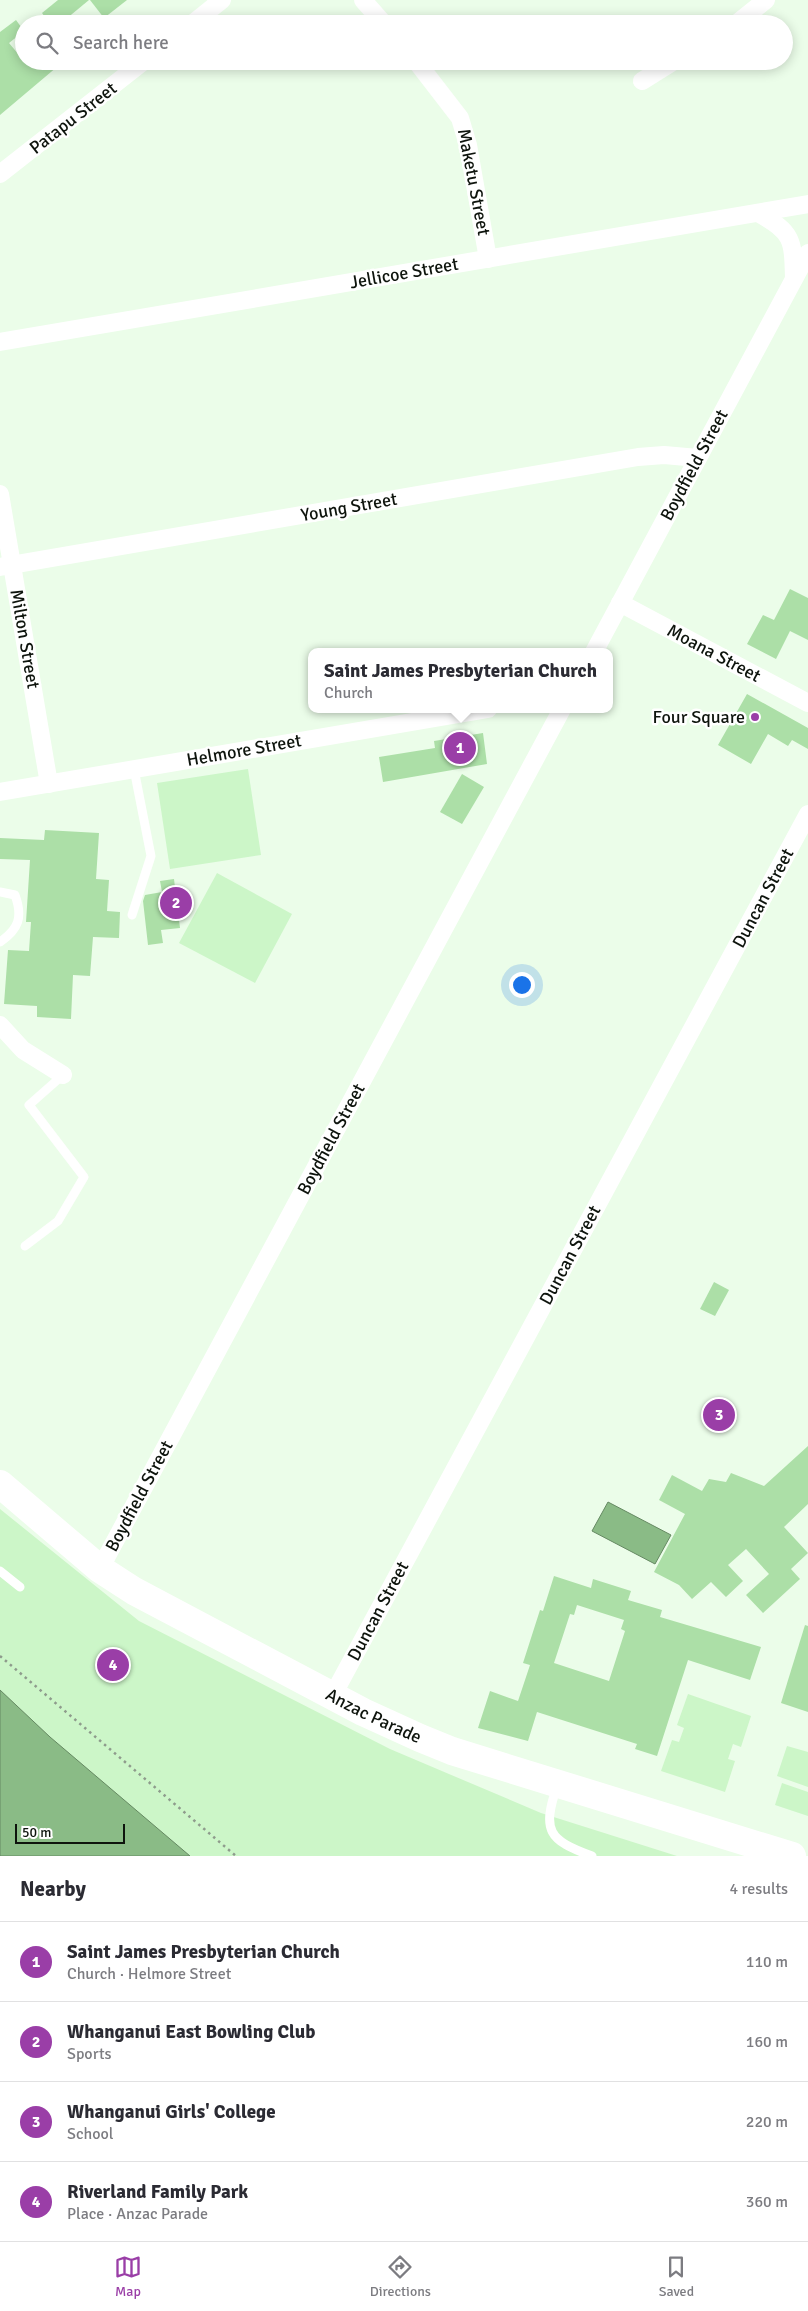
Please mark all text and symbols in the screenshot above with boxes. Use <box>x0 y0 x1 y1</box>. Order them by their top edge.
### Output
search box <box>15 15 793 70</box>
icon: search <box>33 29 61 57</box>
text: Search here <box>73 31 169 55</box>
street label: Patapu Street <box>25 77 121 159</box>
street label: Maketu Street <box>453 127 495 237</box>
street label: Jellicoe Street <box>348 253 460 293</box>
street label: Boydfield Street <box>655 406 733 524</box>
street label: Young Street <box>299 488 399 526</box>
street label: Milton Street <box>5 588 45 690</box>
street label: Moana Street <box>663 619 765 687</box>
popup <box>308 648 613 713</box>
text: Saint James Presbyterian Church <box>324 659 597 683</box>
text: Church <box>324 683 373 703</box>
place label: Four Square <box>653 706 745 728</box>
marker: Four Square <box>749 711 761 723</box>
street label: Helmore Street <box>185 729 303 771</box>
pin: 1 <box>444 729 476 767</box>
street label: Duncan Street <box>728 844 798 952</box>
pin: 2 <box>160 884 192 922</box>
your location <box>509 972 535 998</box>
street label: Boydfield Street <box>292 1080 370 1198</box>
street label: Duncan Street <box>535 1201 605 1309</box>
pin: 3 <box>703 1396 735 1434</box>
street label: Boydfield Street <box>100 1437 178 1555</box>
street label: Duncan Street <box>343 1557 413 1665</box>
pin: 4 <box>97 1646 129 1684</box>
street label: Anzac Parade <box>322 1683 425 1748</box>
scale bar <box>15 1821 125 1844</box>
text: 50 m <box>22 1824 51 1841</box>
text: Nearby <box>20 1876 86 1902</box>
text: 4 results <box>729 1879 788 1899</box>
text: Saint James Presbyterian Church <box>67 1940 340 1964</box>
text: 1 <box>32 1952 40 1972</box>
text: 110 m <box>746 1952 788 1972</box>
text: Church · Helmore Street <box>67 1964 231 1984</box>
text: Whanganui East Bowling Club <box>67 2020 315 2044</box>
text: 2 <box>32 2032 40 2052</box>
text: 160 m <box>746 2032 788 2052</box>
text: Sports <box>67 2044 112 2064</box>
text: Whanganui Girls' College <box>67 2100 276 2124</box>
text: 3 <box>32 2112 40 2132</box>
text: 220 m <box>746 2112 788 2132</box>
text: School <box>67 2124 113 2144</box>
text: Riverland Family Park <box>67 2180 248 2204</box>
text: 4 <box>32 2192 40 2212</box>
text: 360 m <box>746 2192 788 2212</box>
text: Place · Anzac Parade <box>67 2204 208 2224</box>
tab: Map <box>114 2253 142 2300</box>
tab: Directions <box>370 2253 431 2300</box>
tab: Saved <box>659 2253 694 2300</box>

